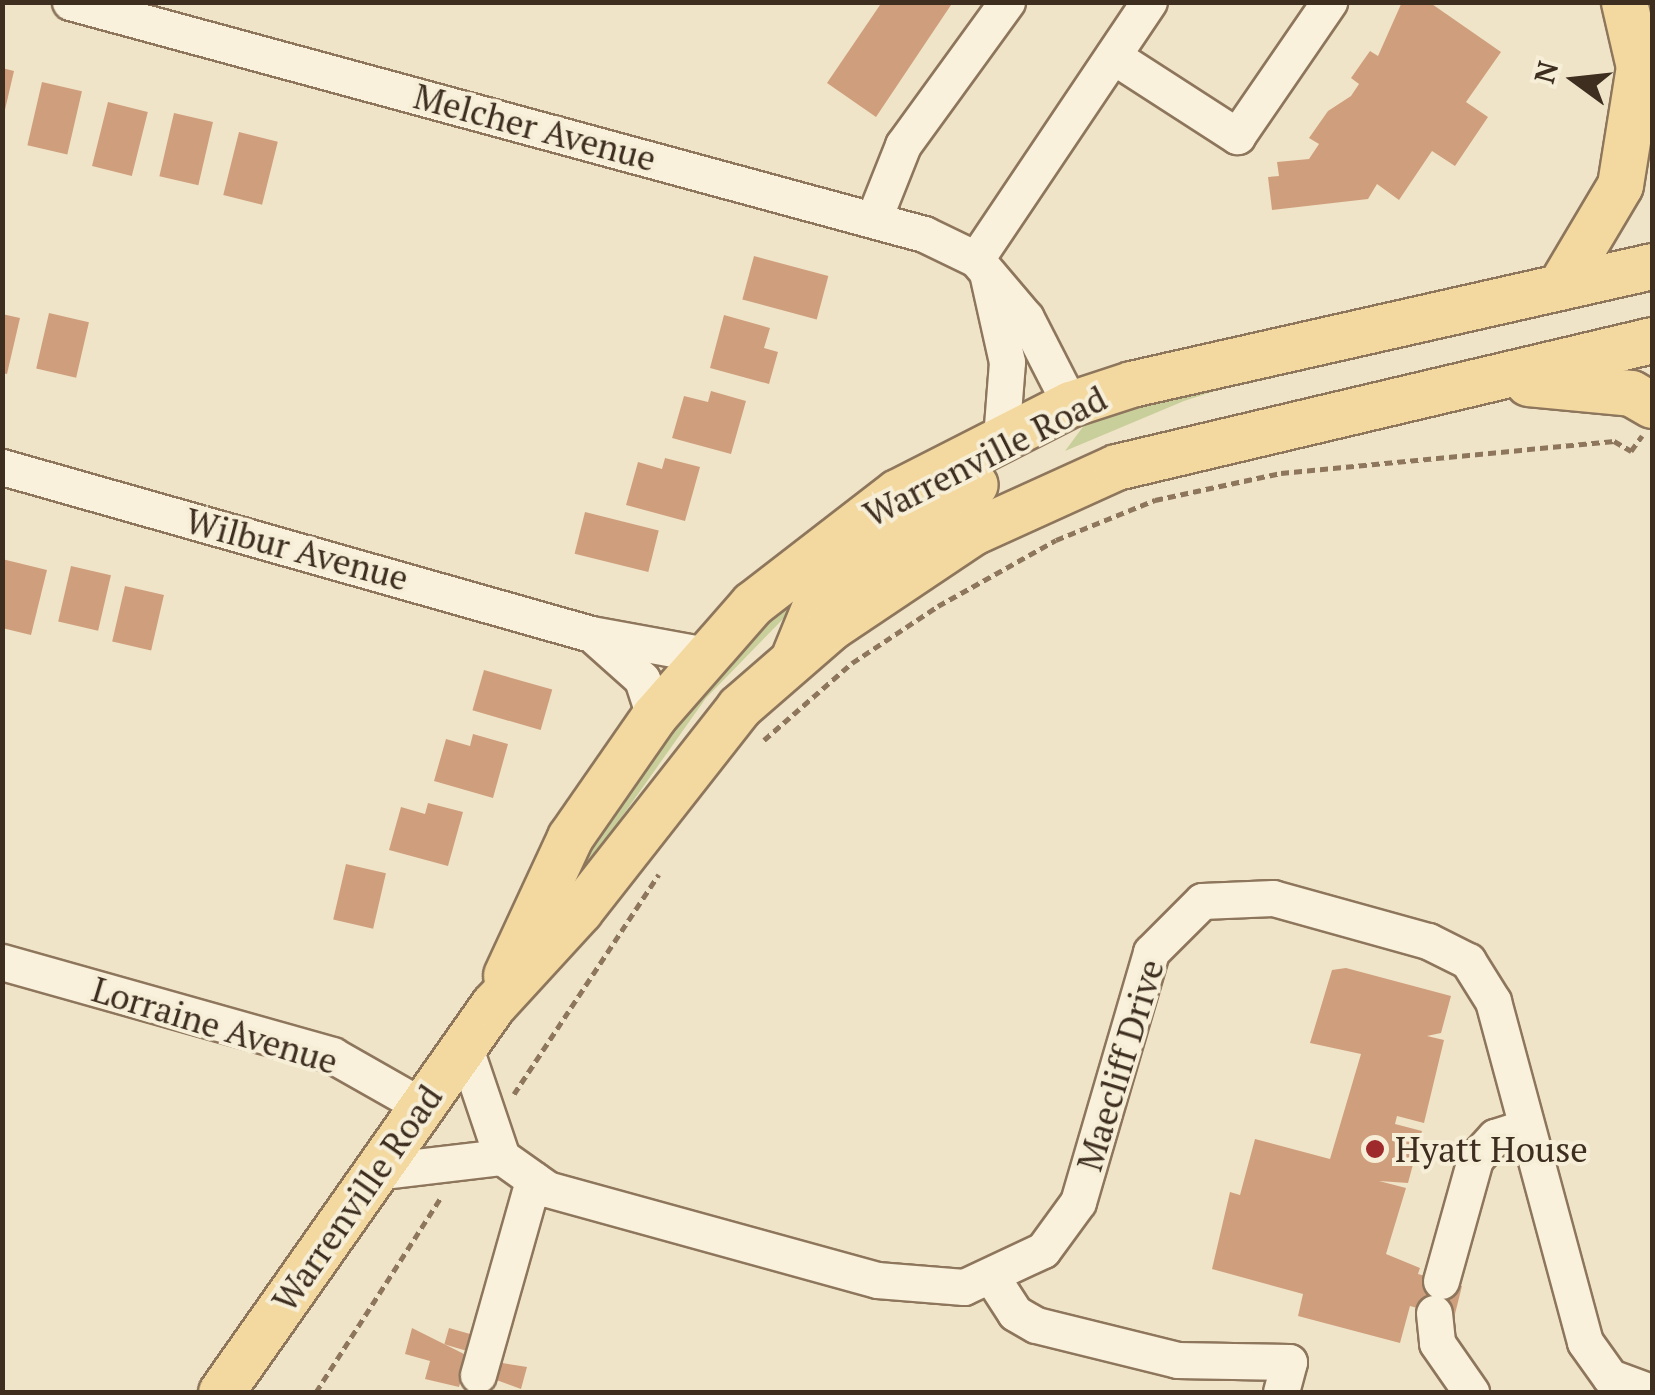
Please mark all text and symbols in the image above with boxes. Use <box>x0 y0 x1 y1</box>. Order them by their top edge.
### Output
north arrow <box>1525 30 1625 130</box>
text: N <box>1525 57 1566 87</box>
street label: Melcher Avenue <box>409 74 661 180</box>
street label: Warrenville Road <box>857 377 1113 535</box>
street label: Wilbur Avenue <box>181 499 413 599</box>
street label: Maecliff Drive <box>1068 954 1172 1176</box>
street label: Lorraine Avenue <box>87 968 343 1082</box>
street label: Warrenville Road <box>263 1077 451 1319</box>
place label: Hyatt House <box>1395 1128 1588 1170</box>
marker: Hyatt House <box>1364 1138 1386 1160</box>

